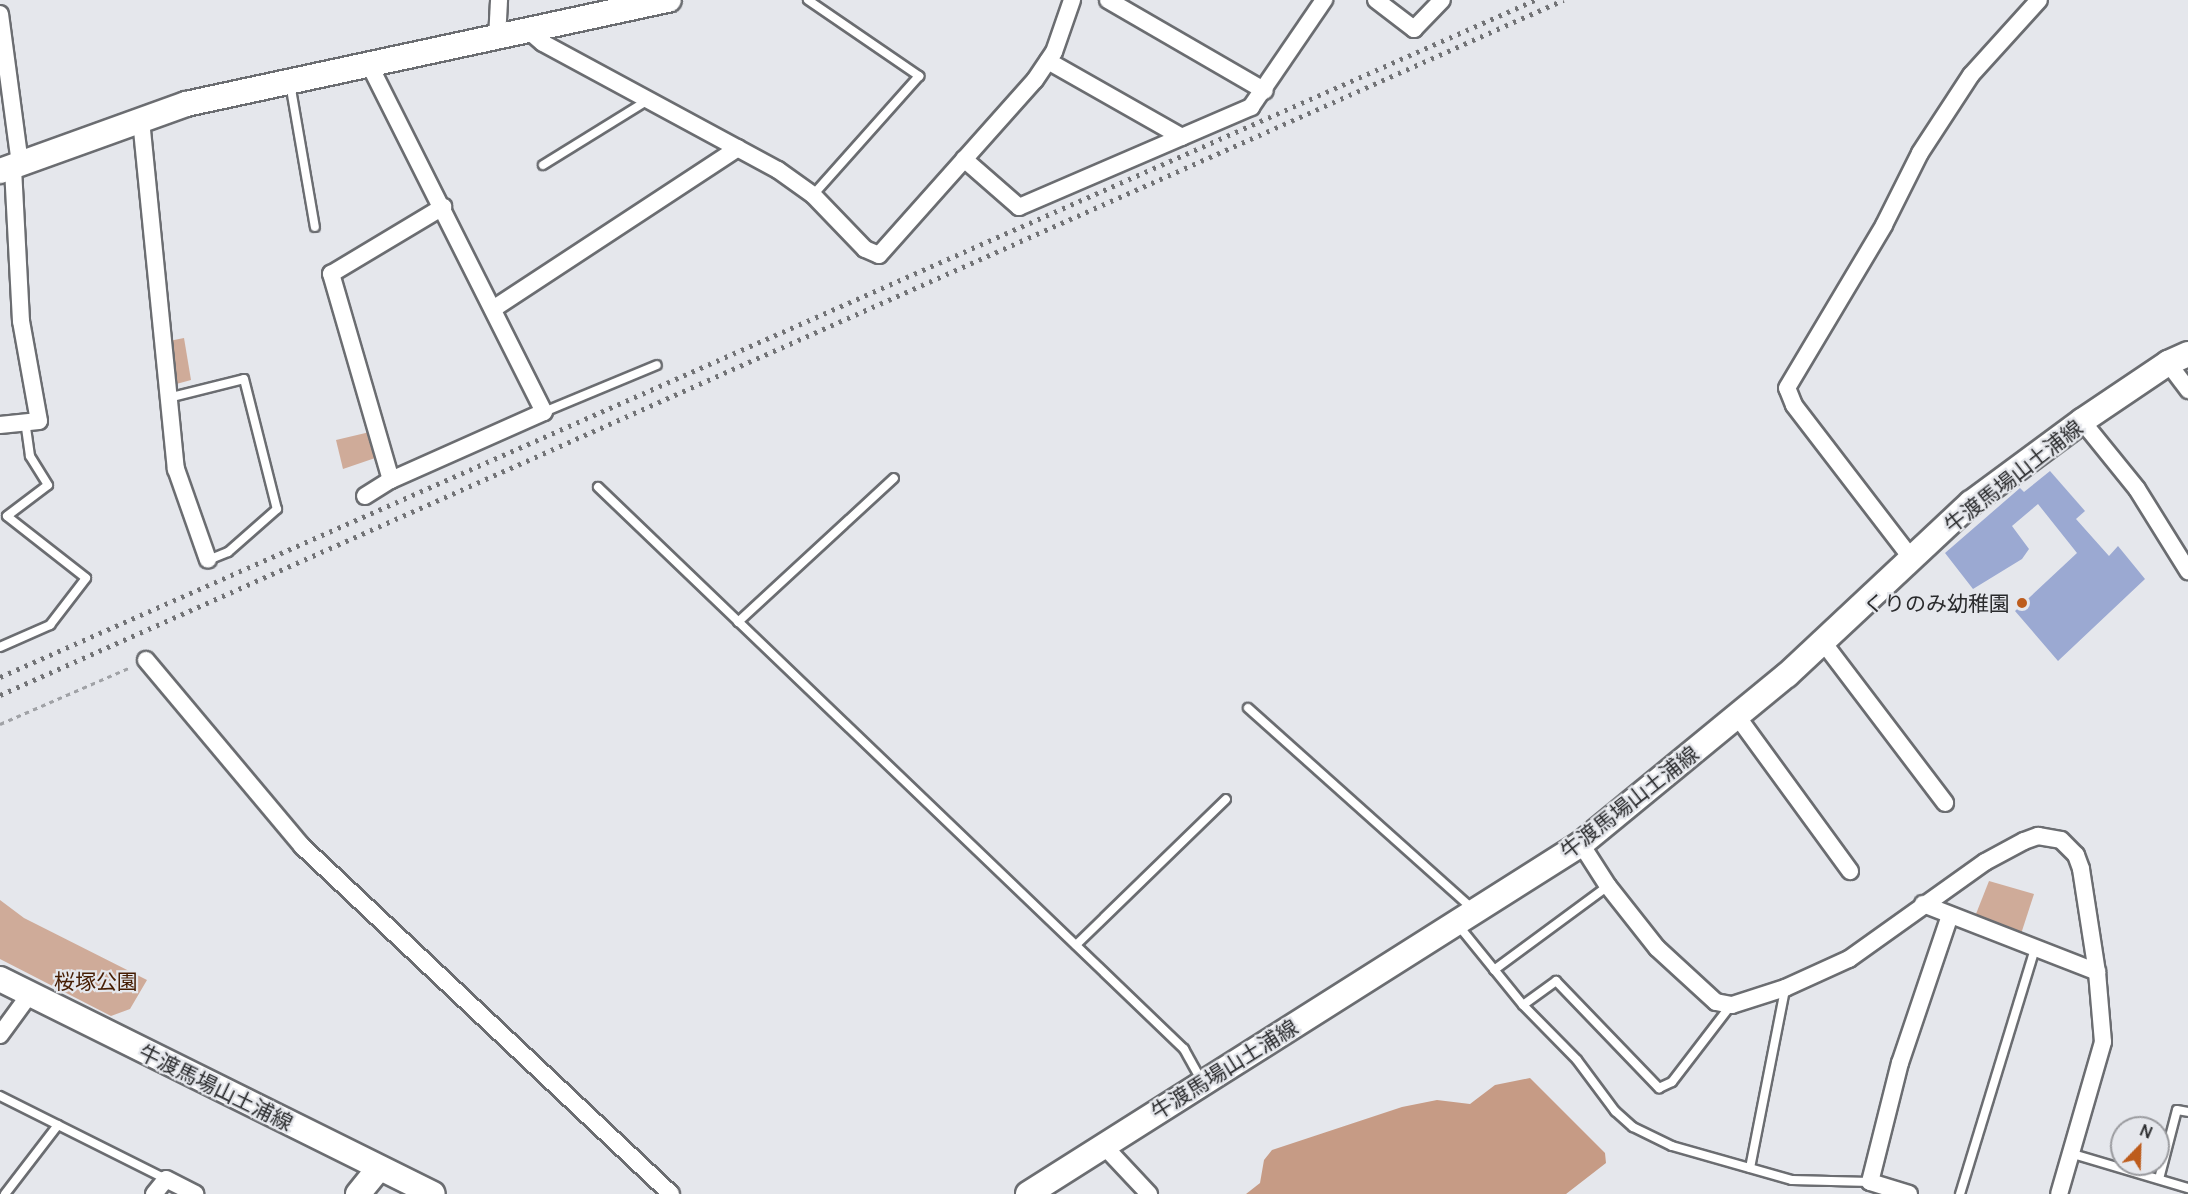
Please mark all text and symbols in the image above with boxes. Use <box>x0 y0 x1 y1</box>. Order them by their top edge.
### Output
street label: 牛渡馬場山土浦線 <box>1939 414 2087 538</box>
place label: くりのみ幼稚園 <box>1863 590 2010 616</box>
marker: くりのみ幼稚園 <box>2015 596 2029 610</box>
street label: 牛渡馬場山土浦線 <box>1555 740 1703 864</box>
park label: 桜塚公園 <box>54 968 138 994</box>
street label: 牛渡馬場山土浦線 <box>1146 1014 1302 1124</box>
street label: 牛渡馬場山土浦線 <box>135 1039 297 1135</box>
north arrow <box>2110 1116 2170 1176</box>
text: N <box>2137 1119 2156 1144</box>

